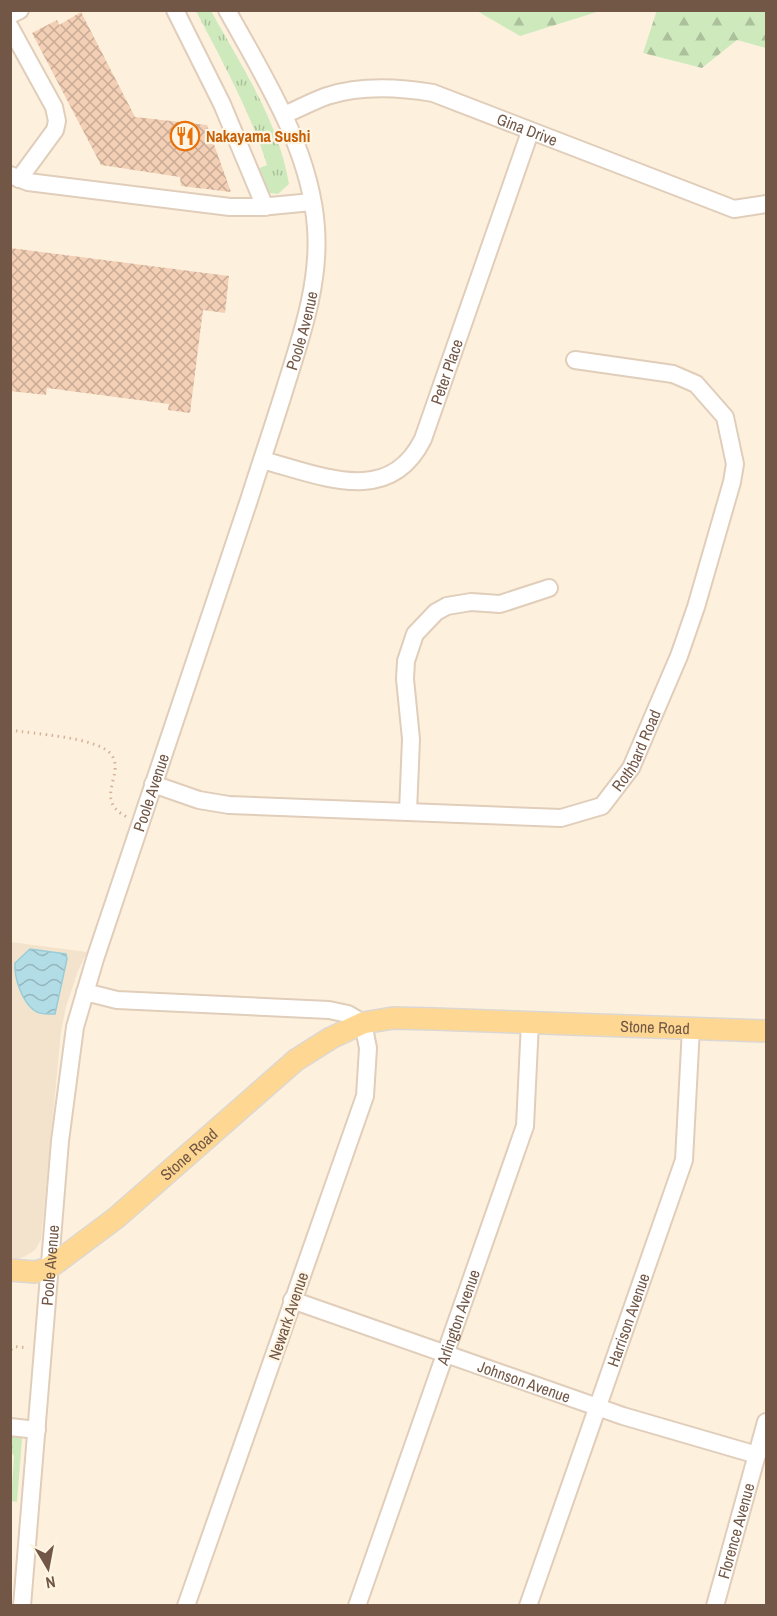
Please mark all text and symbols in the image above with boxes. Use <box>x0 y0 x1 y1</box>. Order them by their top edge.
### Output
street label: Gina Drive <box>494 108 561 151</box>
restaurant icon: Nakayama Sushi <box>169 120 201 152</box>
place label: Nakayama Sushi <box>206 125 310 147</box>
street label: Poole Avenue <box>280 289 323 373</box>
street label: Peter Place <box>425 336 468 407</box>
street label: Rothbard Road <box>606 706 666 796</box>
street label: Poole Avenue <box>127 751 174 834</box>
street label: Stone Road <box>620 1015 690 1039</box>
street label: Stone Road <box>155 1123 222 1185</box>
street label: Poole Avenue <box>36 1224 64 1306</box>
street label: Arlington Avenue <box>431 1266 485 1369</box>
street label: Newark Avenue <box>263 1269 313 1363</box>
street label: Harrison Avenue <box>602 1270 655 1370</box>
street label: Johnson Avenue <box>475 1355 573 1408</box>
street label: Florence Avenue <box>712 1481 760 1581</box>
north arrow <box>18 1538 78 1598</box>
text: N <box>44 1571 57 1594</box>

